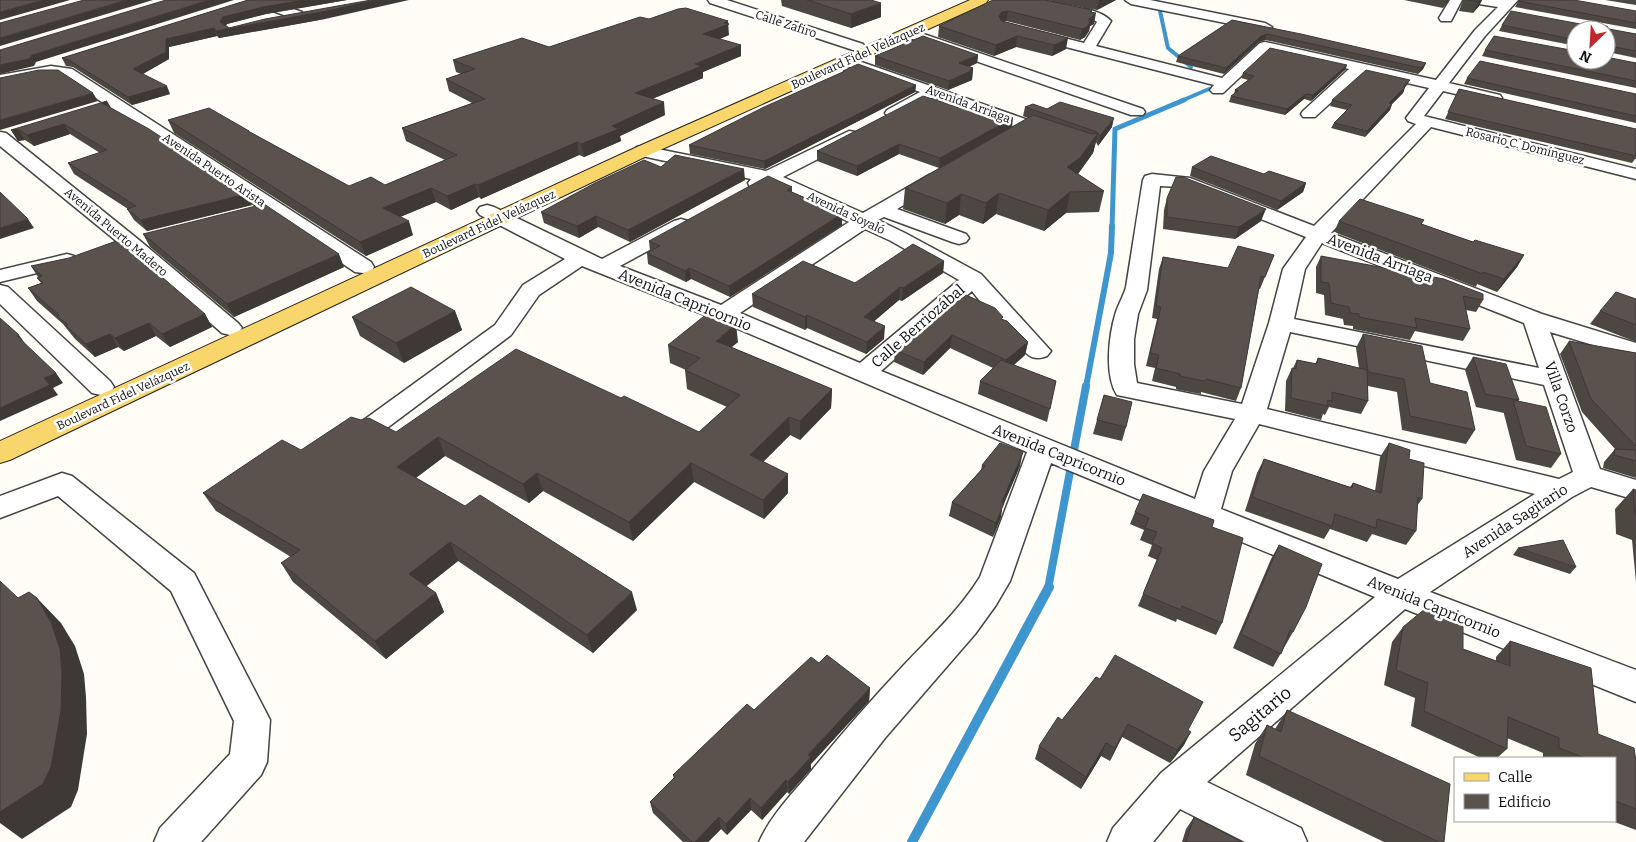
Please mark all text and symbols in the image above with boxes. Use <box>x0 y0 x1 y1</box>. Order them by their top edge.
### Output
street label: Calle Zafiro <box>754 7 819 41</box>
street label: Boulevard Fidel Velázquez <box>789 20 927 92</box>
north arrow <box>1566 20 1616 70</box>
text: N <box>1577 46 1594 66</box>
street label: Avenida Arriaga <box>924 82 1013 126</box>
street label: Rosario C. Domínguez <box>1464 124 1586 168</box>
street label: Avenida Puerto Arista <box>160 130 268 210</box>
street label: Avenida Puerto Madero <box>62 185 170 279</box>
street label: Boulevard Fidel Velázquez <box>420 187 558 261</box>
street label: Avenida Soyaló <box>805 189 887 237</box>
street label: Avenida Arriaga <box>1325 230 1435 286</box>
street label: Avenida Capricornio <box>616 265 754 335</box>
street label: Calle Berriozábal <box>868 281 968 371</box>
street label: Boulevard Fidel Velázquez <box>54 359 192 433</box>
street label: Villa Corzo <box>1540 359 1582 435</box>
street label: Avenida Capricornio <box>990 420 1128 490</box>
street label: Avenida Sagitario <box>1459 480 1571 562</box>
street label: Avenida Capricornio <box>1365 572 1503 642</box>
street label: Sagitario <box>1224 681 1296 747</box>
legend <box>1454 757 1616 822</box>
text: Calle <box>1498 768 1532 786</box>
text: Edificio <box>1498 793 1551 811</box>

